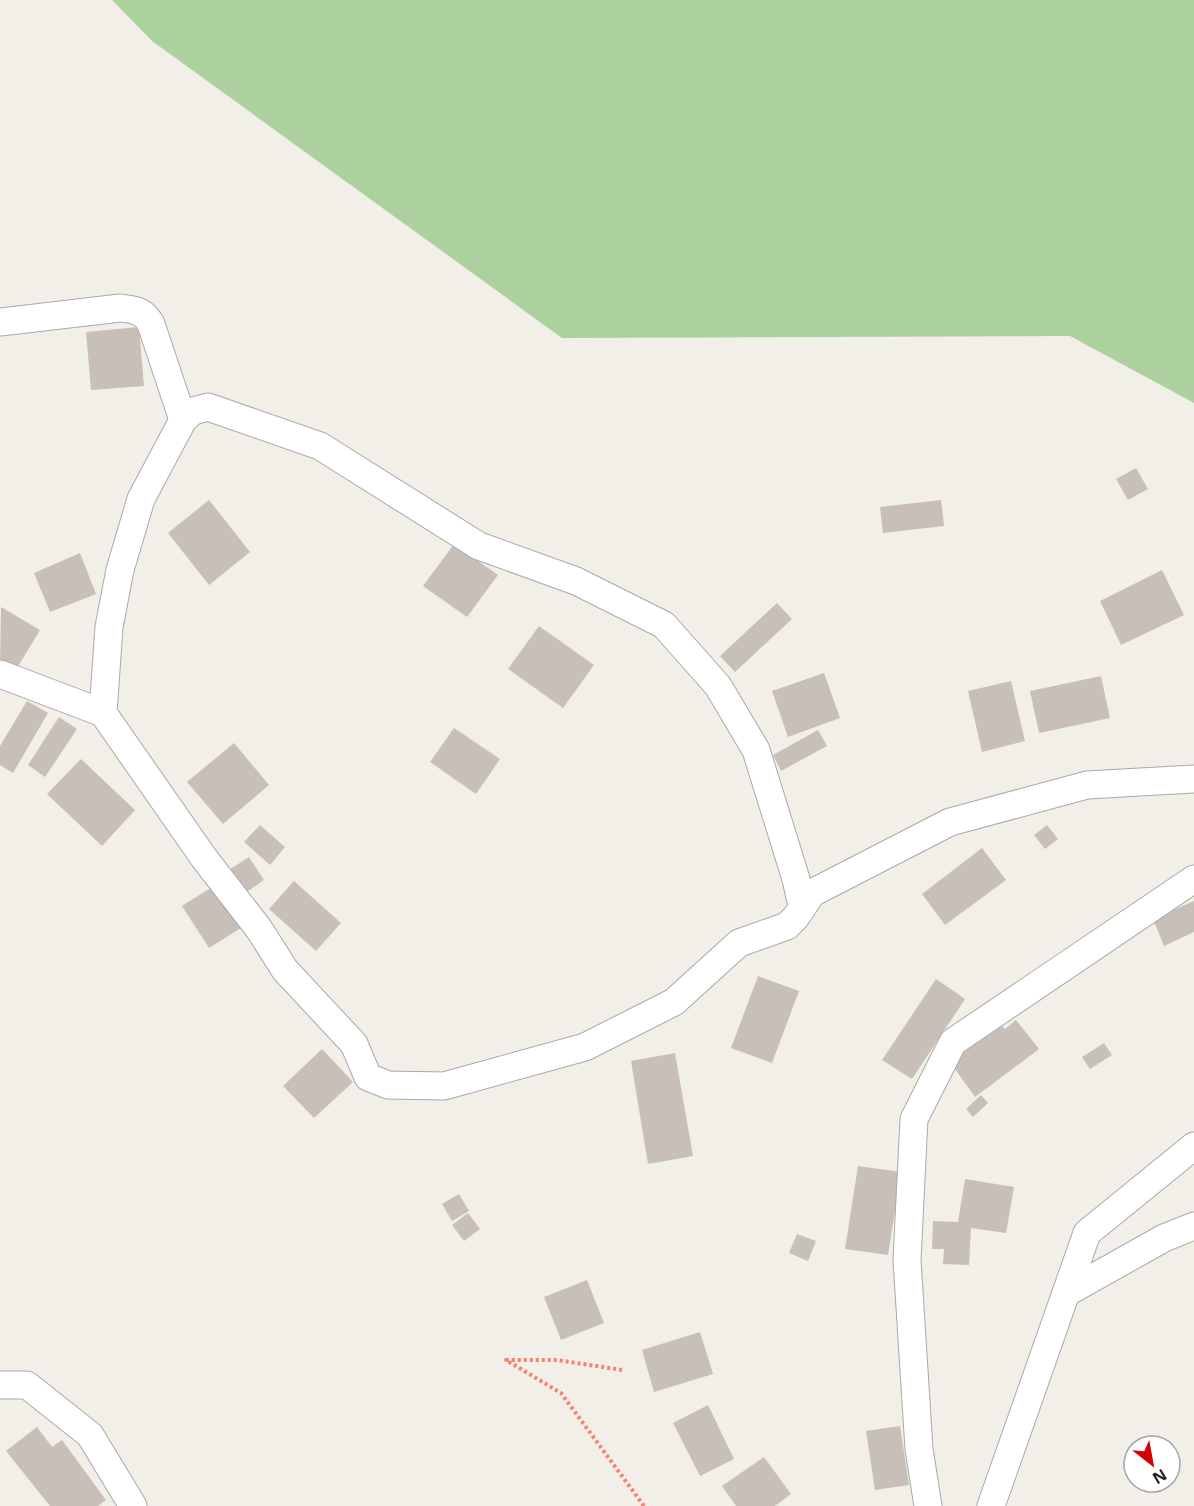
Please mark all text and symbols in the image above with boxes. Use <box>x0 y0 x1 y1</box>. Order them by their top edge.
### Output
north arrow <box>1122 1434 1182 1494</box>
text: N <box>1148 1464 1171 1490</box>

